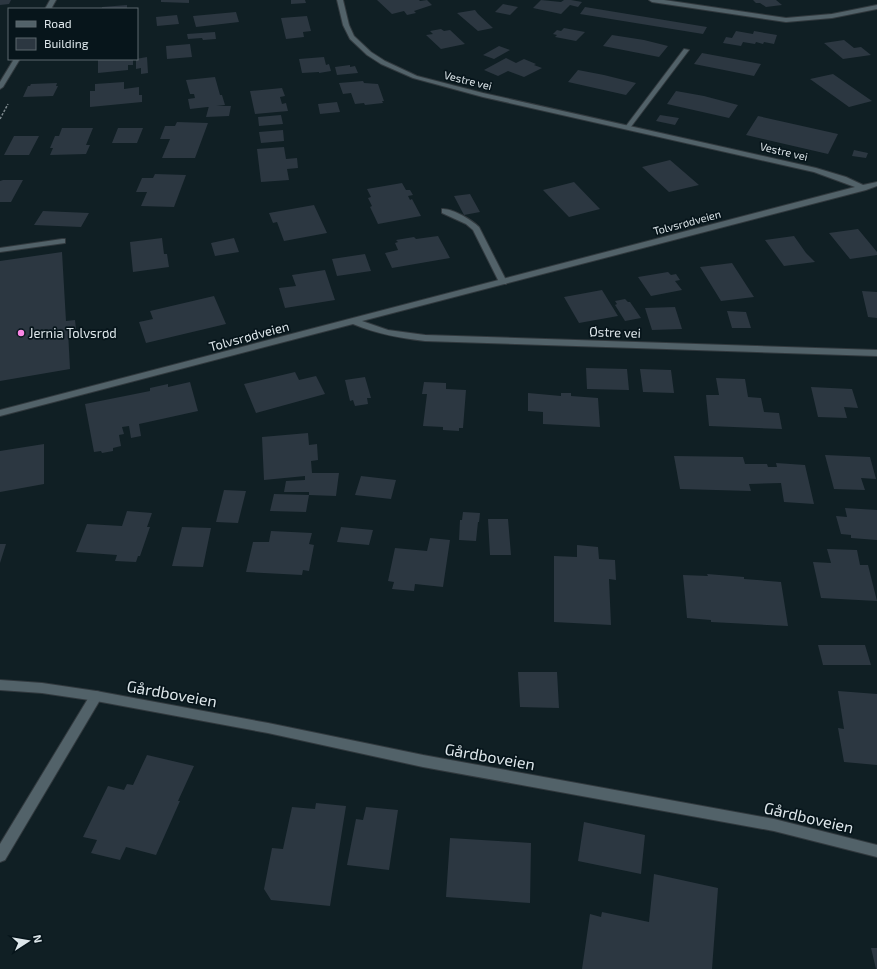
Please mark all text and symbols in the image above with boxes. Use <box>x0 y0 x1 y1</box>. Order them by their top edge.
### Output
legend <box>8 8 138 60</box>
text: Road <box>44 16 72 30</box>
text: Building <box>44 36 89 50</box>
street label: Vestre vei <box>443 68 493 92</box>
street label: Vestre vei <box>759 139 809 163</box>
street label: Tolvsrødveien <box>652 207 722 237</box>
street label: Tolvsrødveien <box>207 318 291 354</box>
street label: Østre vei <box>589 323 641 341</box>
place label: Jernia Tolvsrød <box>29 325 117 341</box>
marker: Jernia Tolvsrød <box>16 328 26 338</box>
street label: Gårdboveien <box>125 676 219 710</box>
street label: Gårdboveien <box>443 739 537 773</box>
street label: Gårdboveien <box>762 797 856 837</box>
north arrow <box>8 921 48 961</box>
text: N <box>31 934 45 944</box>

